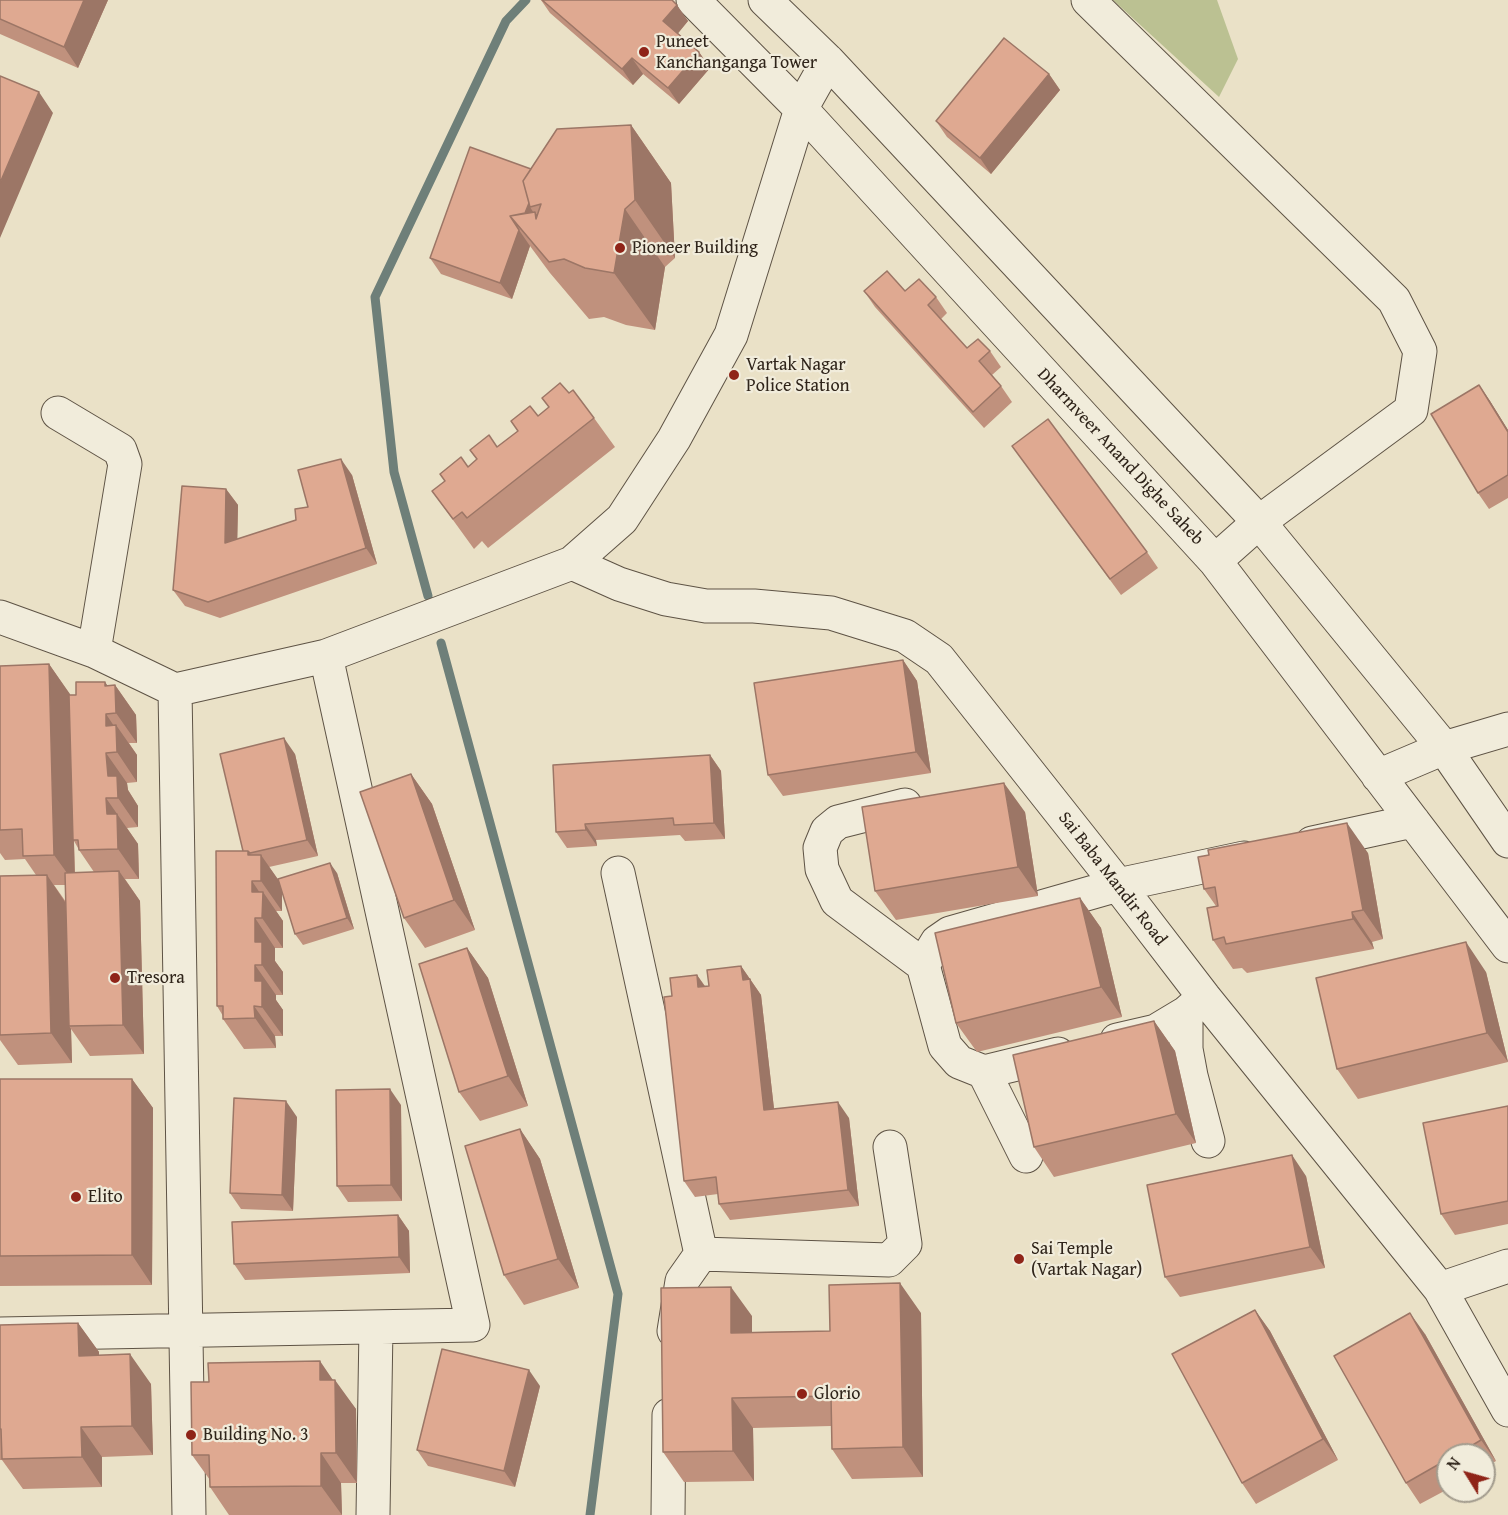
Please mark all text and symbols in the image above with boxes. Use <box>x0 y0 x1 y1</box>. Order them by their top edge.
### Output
place label: Puneet Kanchanganga Tower <box>656 31 817 74</box>
marker: Puneet Kanchanganga Tower <box>637 45 651 59</box>
place label: Pioneer Building <box>632 237 758 259</box>
marker: Pioneer Building <box>613 241 627 255</box>
place label: Vartak Nagar Police Station <box>746 354 850 397</box>
street label: Dharmveer Anand Dighe Saheb <box>1032 364 1208 550</box>
marker: Vartak Nagar Police Station <box>727 368 741 382</box>
street label: Sai Baba Mandir Road <box>1053 808 1171 950</box>
place label: Tresora <box>127 967 185 989</box>
marker: Tresora <box>108 971 122 985</box>
place label: Elito <box>88 1186 123 1208</box>
marker: Elito <box>69 1190 83 1204</box>
place label: Sai Temple (Vartak Nagar) <box>1031 1238 1142 1280</box>
marker: Sai Temple (Vartak Nagar) <box>1012 1252 1026 1266</box>
place label: Glorio <box>814 1383 861 1405</box>
marker: Glorio <box>795 1387 809 1401</box>
place label: Building No. 3 <box>203 1424 309 1446</box>
marker: Building No. 3 <box>184 1428 198 1442</box>
north arrow <box>1436 1443 1496 1503</box>
text: N <box>1440 1452 1466 1475</box>

